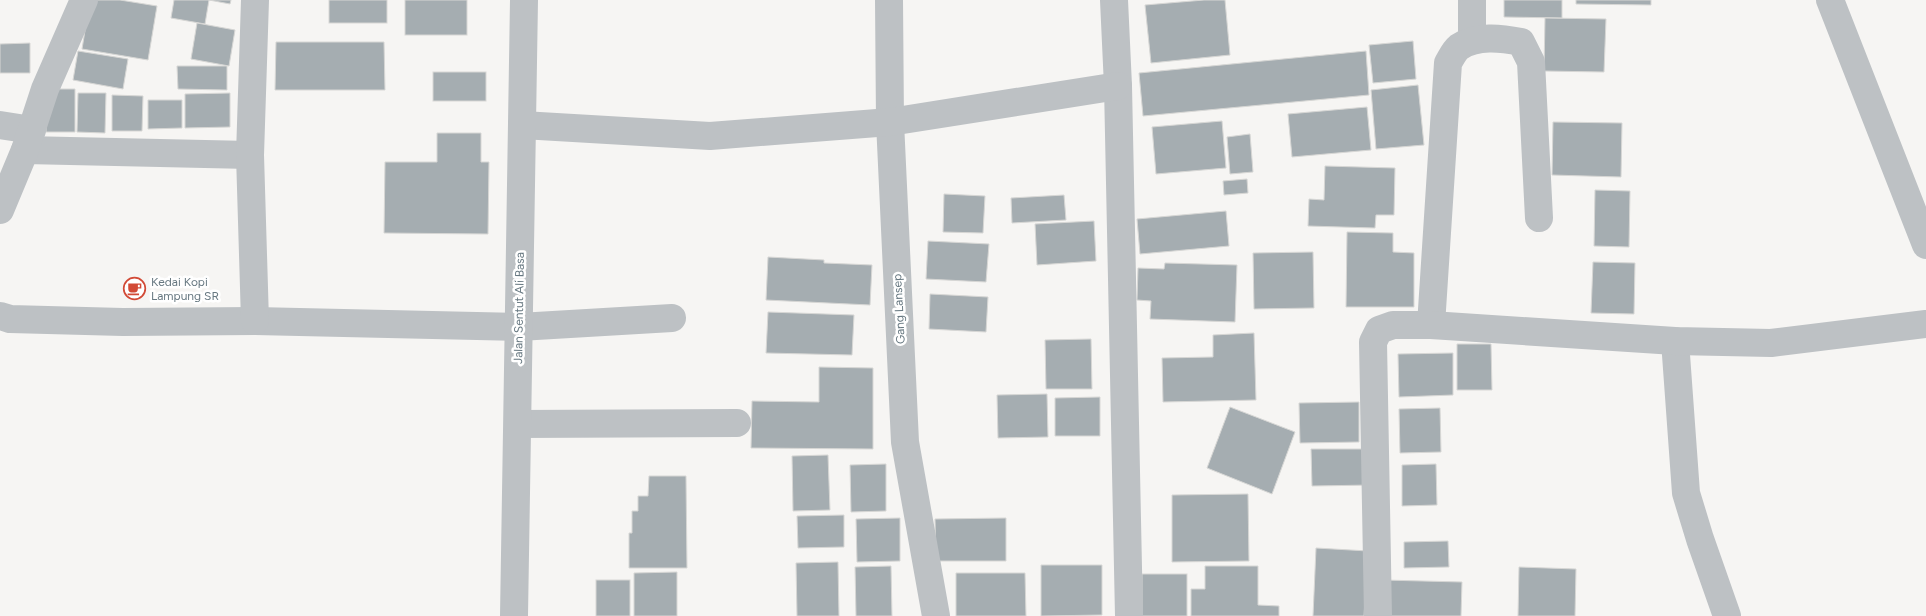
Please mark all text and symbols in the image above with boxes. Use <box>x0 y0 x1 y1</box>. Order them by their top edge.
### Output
street label: Jalan Sentut Ali Basa <box>511 252 527 364</box>
street label: Gang Lansep <box>890 274 908 344</box>
place label: Kedai Kopi Lampung SR <box>151 275 219 303</box>
cafe icon: Kedai Kopi Lampung SR <box>123 277 147 301</box>

